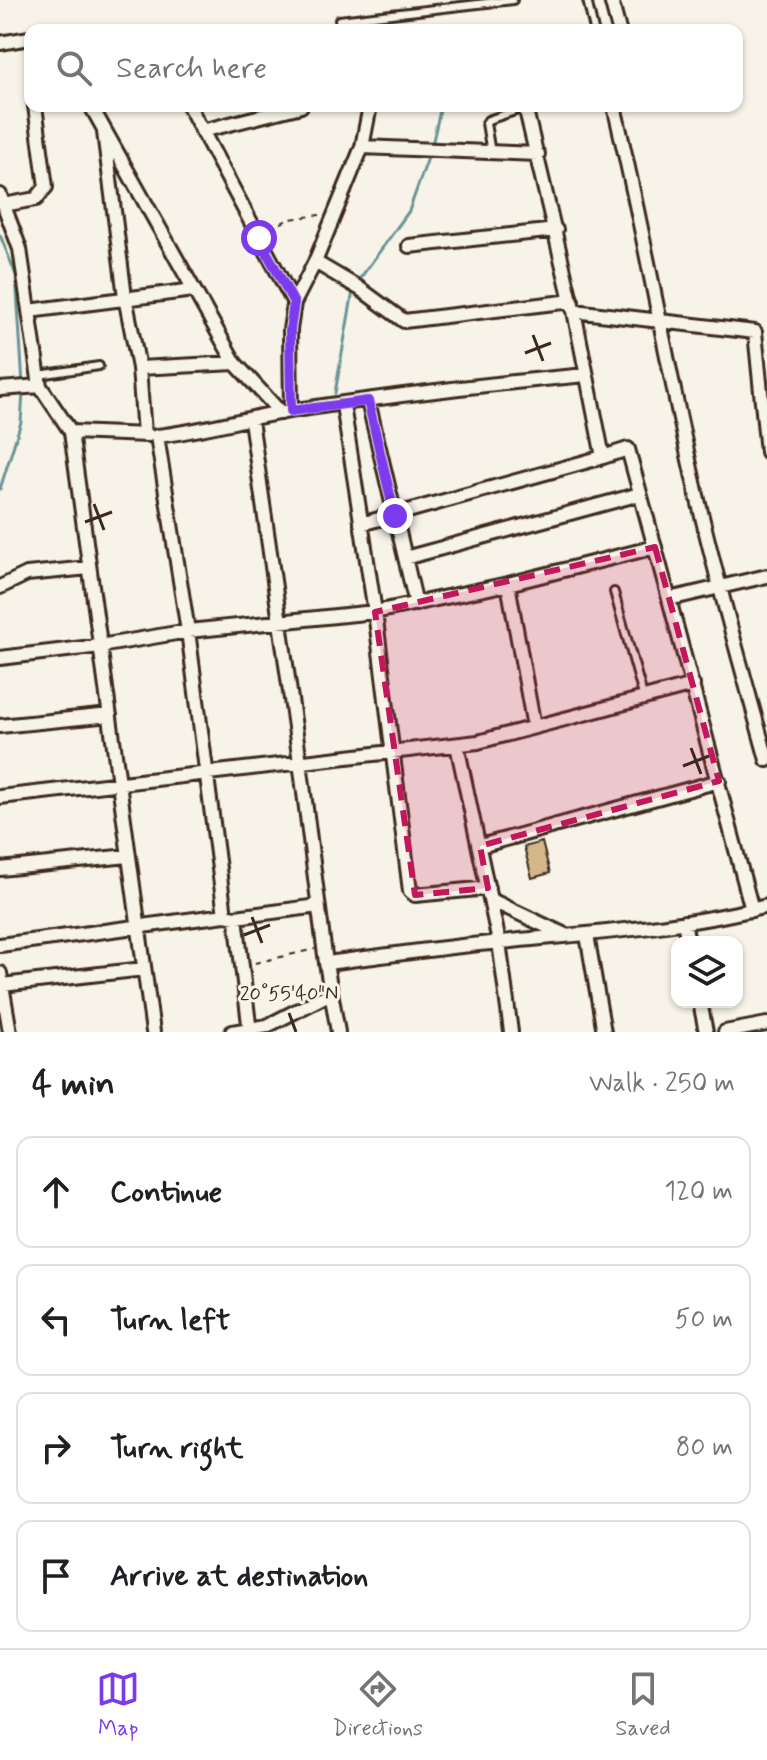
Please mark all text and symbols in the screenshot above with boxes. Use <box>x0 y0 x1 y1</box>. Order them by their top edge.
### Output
search box <box>24 24 743 112</box>
icon: search <box>52 46 96 90</box>
text: Search here <box>116 49 267 88</box>
route start <box>241 220 277 256</box>
route end <box>377 498 413 534</box>
map controls <box>671 936 743 1008</box>
button: layers <box>671 936 743 1008</box>
text: 20°55'40"N <box>240 981 338 1008</box>
text: 4 min <box>32 1062 115 1107</box>
text: Walk · 250 m <box>589 1067 735 1101</box>
icon: ahead <box>34 1170 78 1214</box>
text: Continue <box>110 1173 222 1212</box>
text: 120 m <box>664 1175 733 1209</box>
icon: left <box>34 1298 78 1342</box>
text: Turn left <box>110 1301 230 1340</box>
text: 50 m <box>675 1303 733 1337</box>
icon: right <box>34 1426 78 1470</box>
text: Turn right <box>110 1429 243 1468</box>
text: 80 m <box>676 1431 733 1465</box>
icon: arrive <box>34 1554 78 1598</box>
text: Arrive at destination <box>110 1557 368 1596</box>
tab: Map <box>96 1667 140 1743</box>
tab: Directions <box>332 1667 423 1743</box>
tab: Saved <box>615 1667 671 1743</box>

